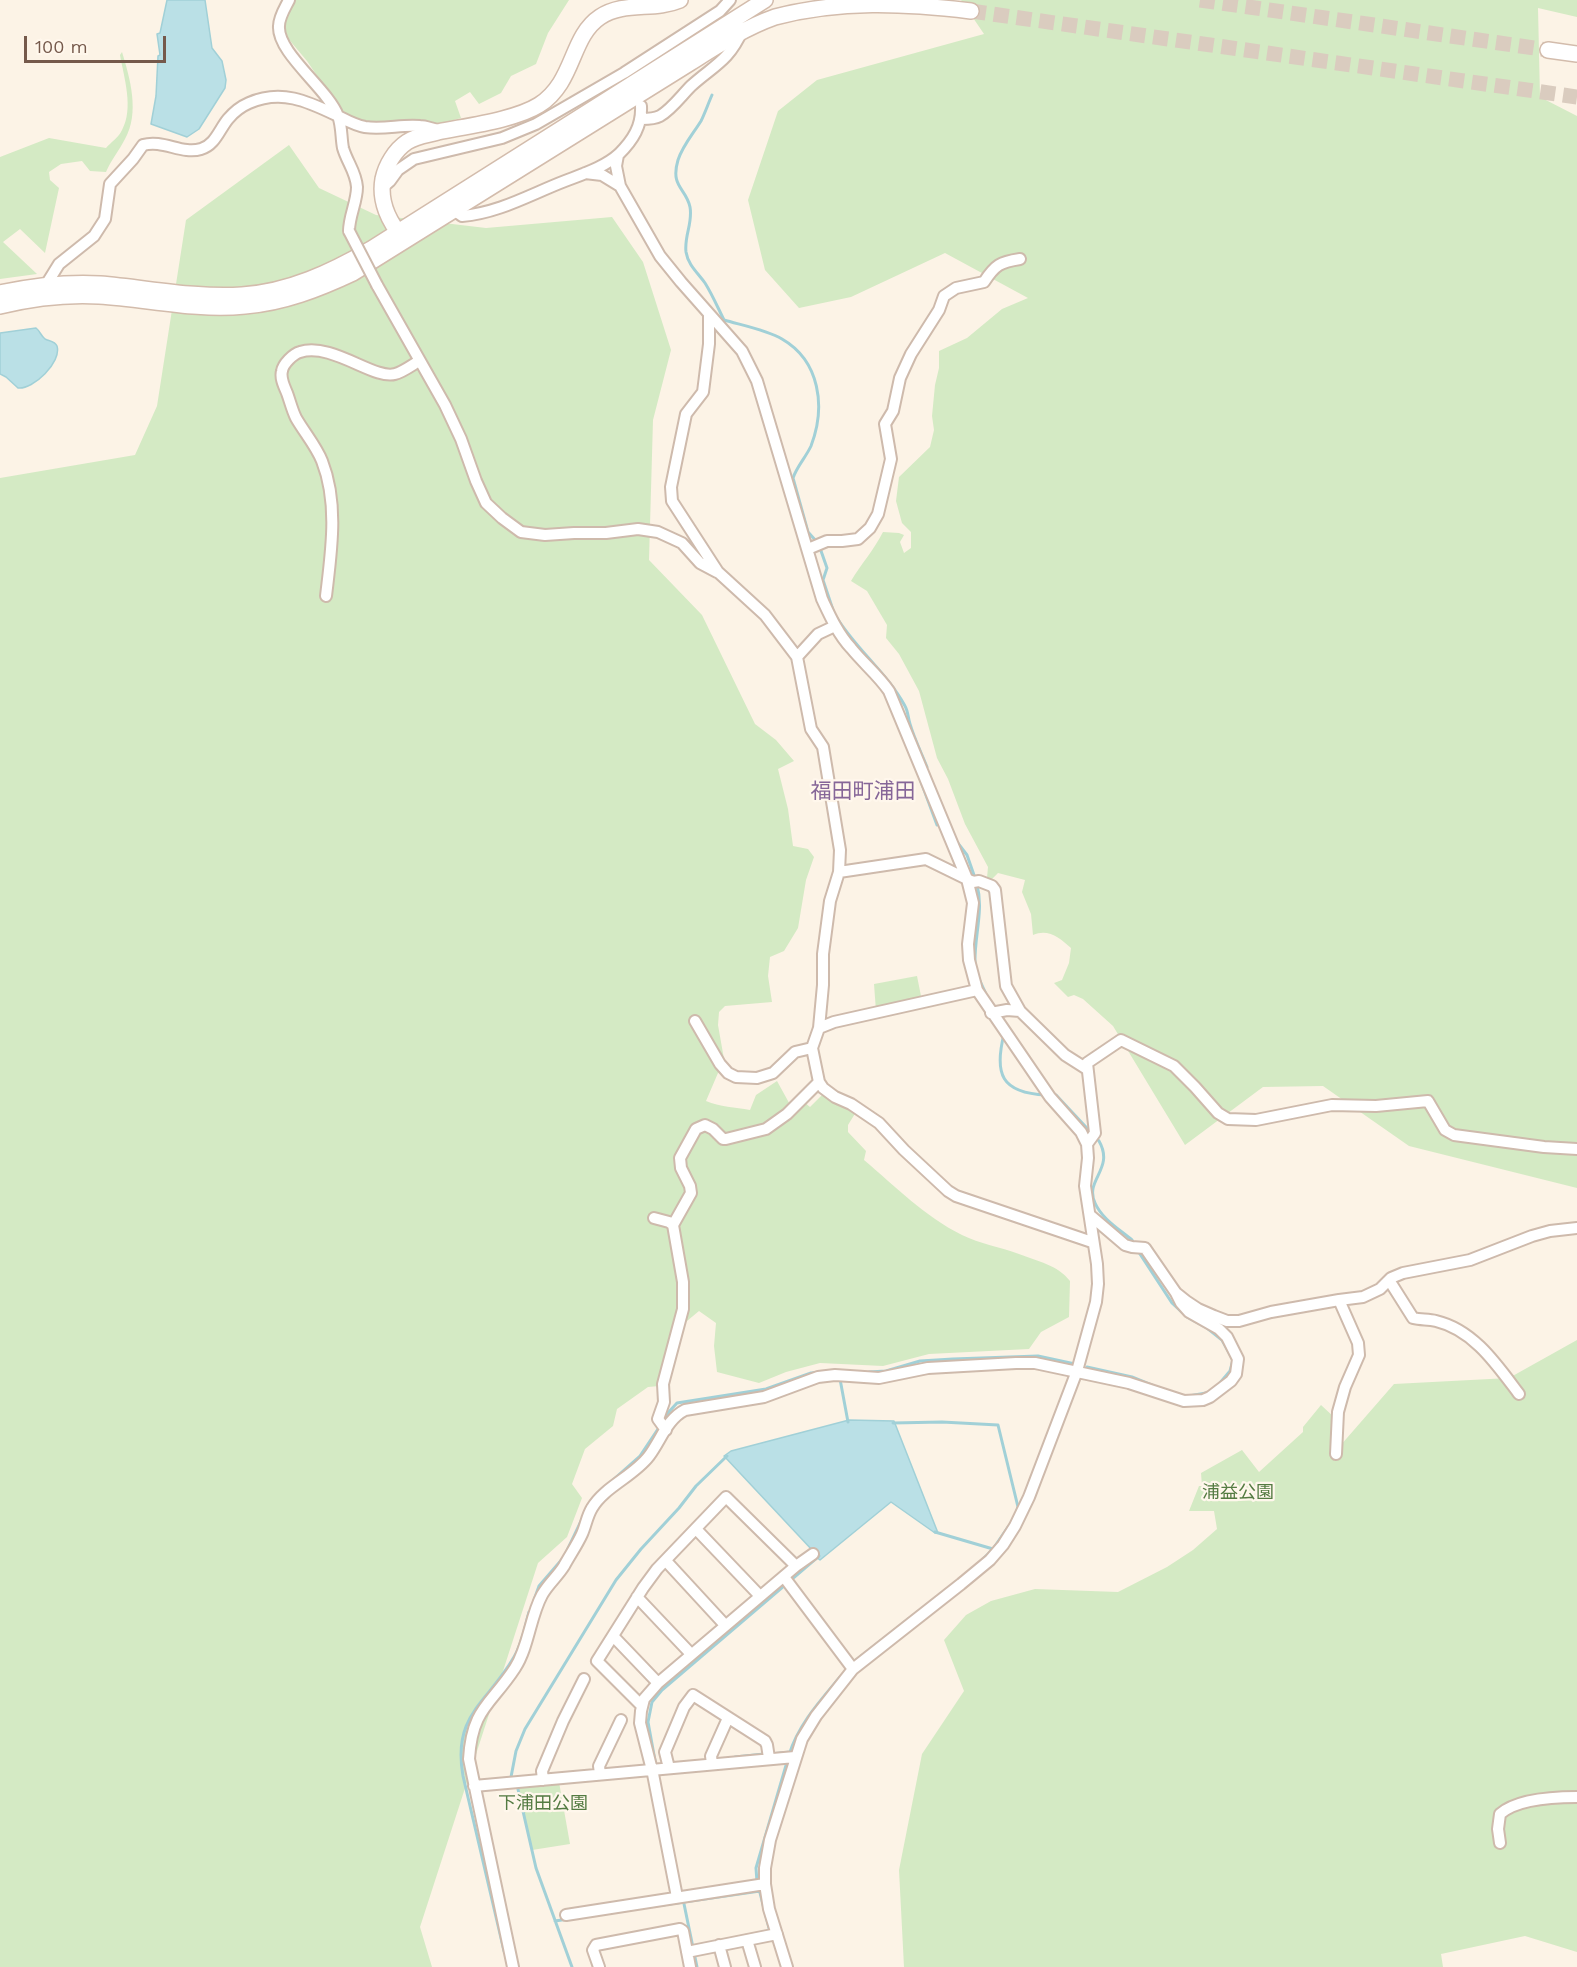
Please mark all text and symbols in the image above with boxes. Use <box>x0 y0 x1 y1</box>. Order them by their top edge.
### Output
scale bar <box>27 24 170 62</box>
text: 100 m <box>35 36 88 57</box>
district label: 福田町浦田 <box>811 779 915 805</box>
park label: 浦益公園 <box>1202 1482 1274 1504</box>
park label: 下浦田公園 <box>498 1793 588 1815</box>

